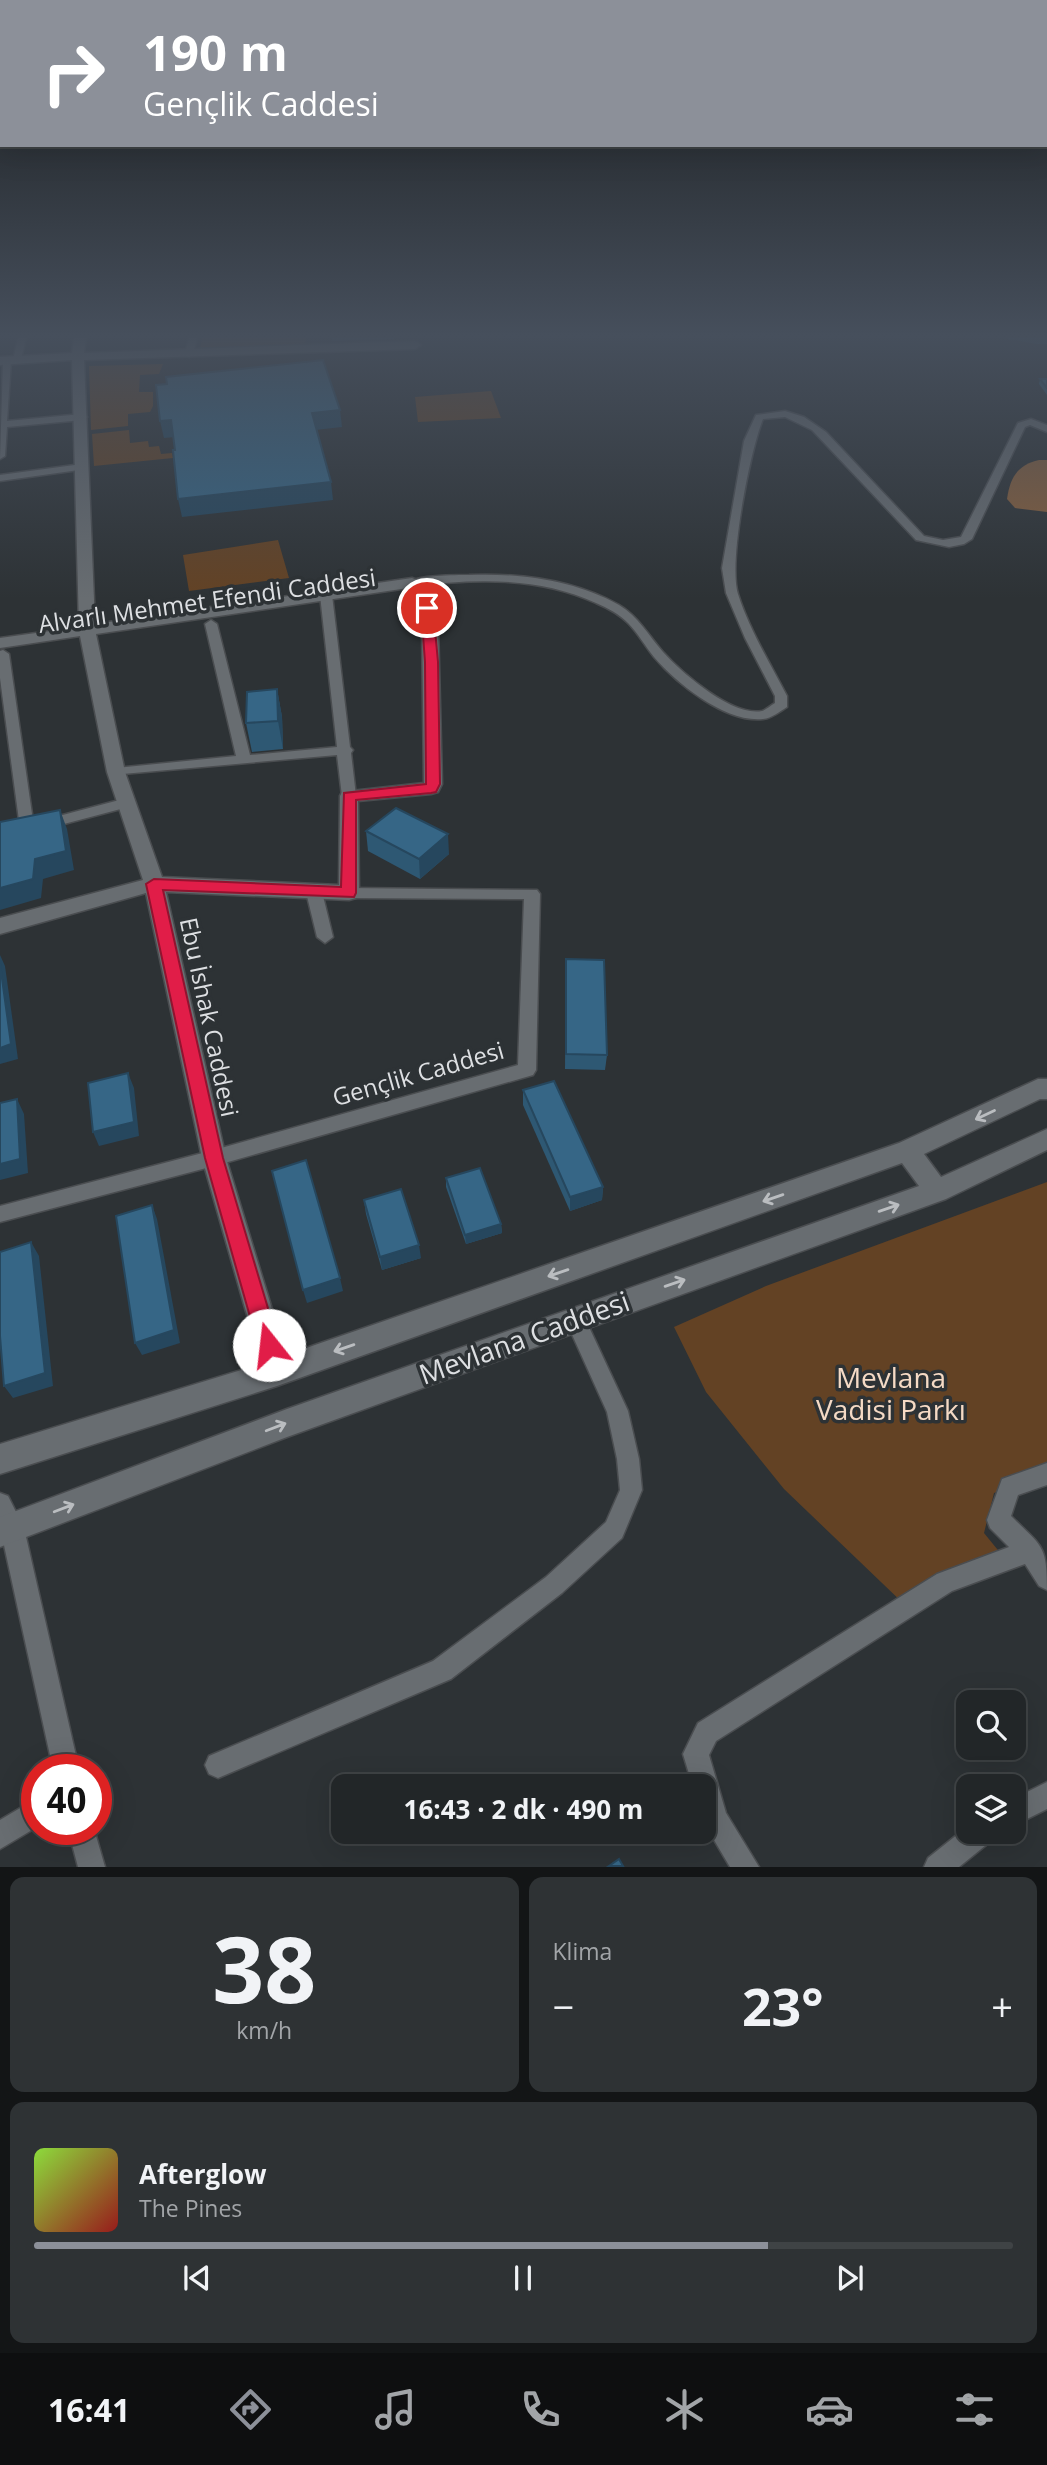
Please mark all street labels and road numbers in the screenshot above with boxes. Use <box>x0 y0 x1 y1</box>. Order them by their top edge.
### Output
street label: Alvarlı Mehmet Efendi Caddesi <box>36 560 378 640</box>
street label: Ebu İshak Caddesi <box>173 914 247 1120</box>
street label: Gençlik Caddesi <box>328 1033 508 1113</box>
street label: Mevlana Caddesi <box>414 1281 634 1393</box>

